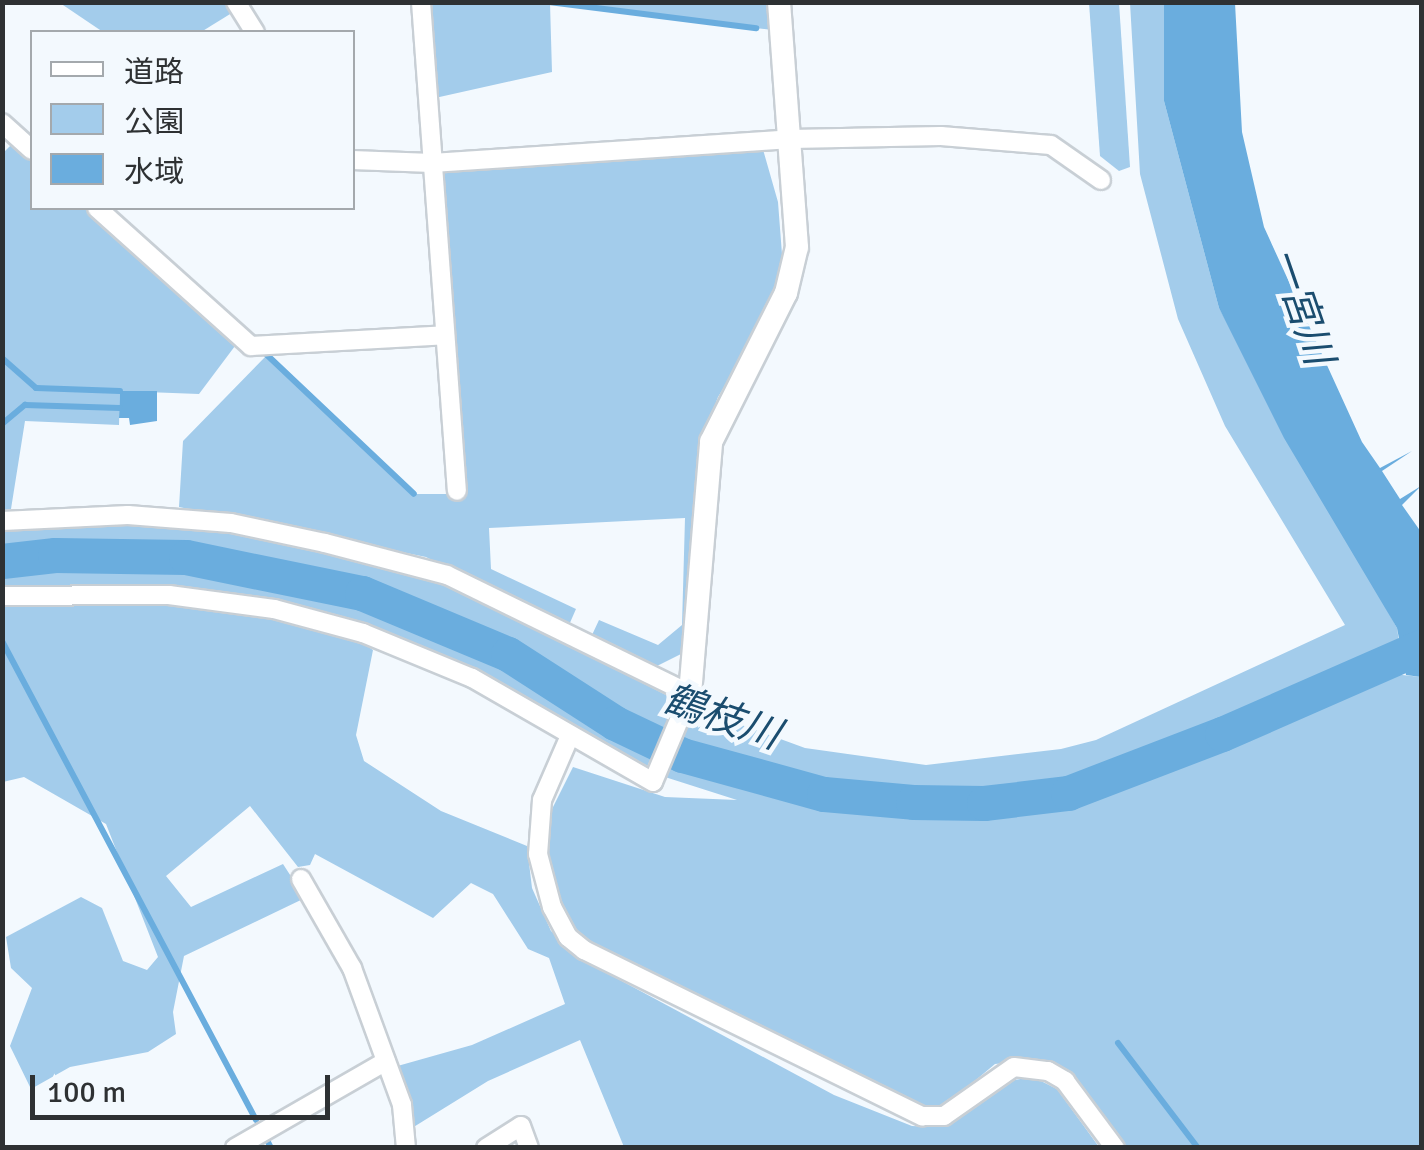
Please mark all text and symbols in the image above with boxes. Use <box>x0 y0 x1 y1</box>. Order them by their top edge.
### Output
legend <box>30 30 355 210</box>
text: 道路 <box>124 54 184 91</box>
text: 公園 <box>124 104 184 141</box>
text: 水域 <box>124 154 184 191</box>
water label: 一宮川 <box>1259 241 1343 371</box>
water label: 鶴枝川 <box>657 675 787 759</box>
scale bar <box>35 1055 335 1117</box>
text: 100 m <box>47 1074 126 1111</box>

